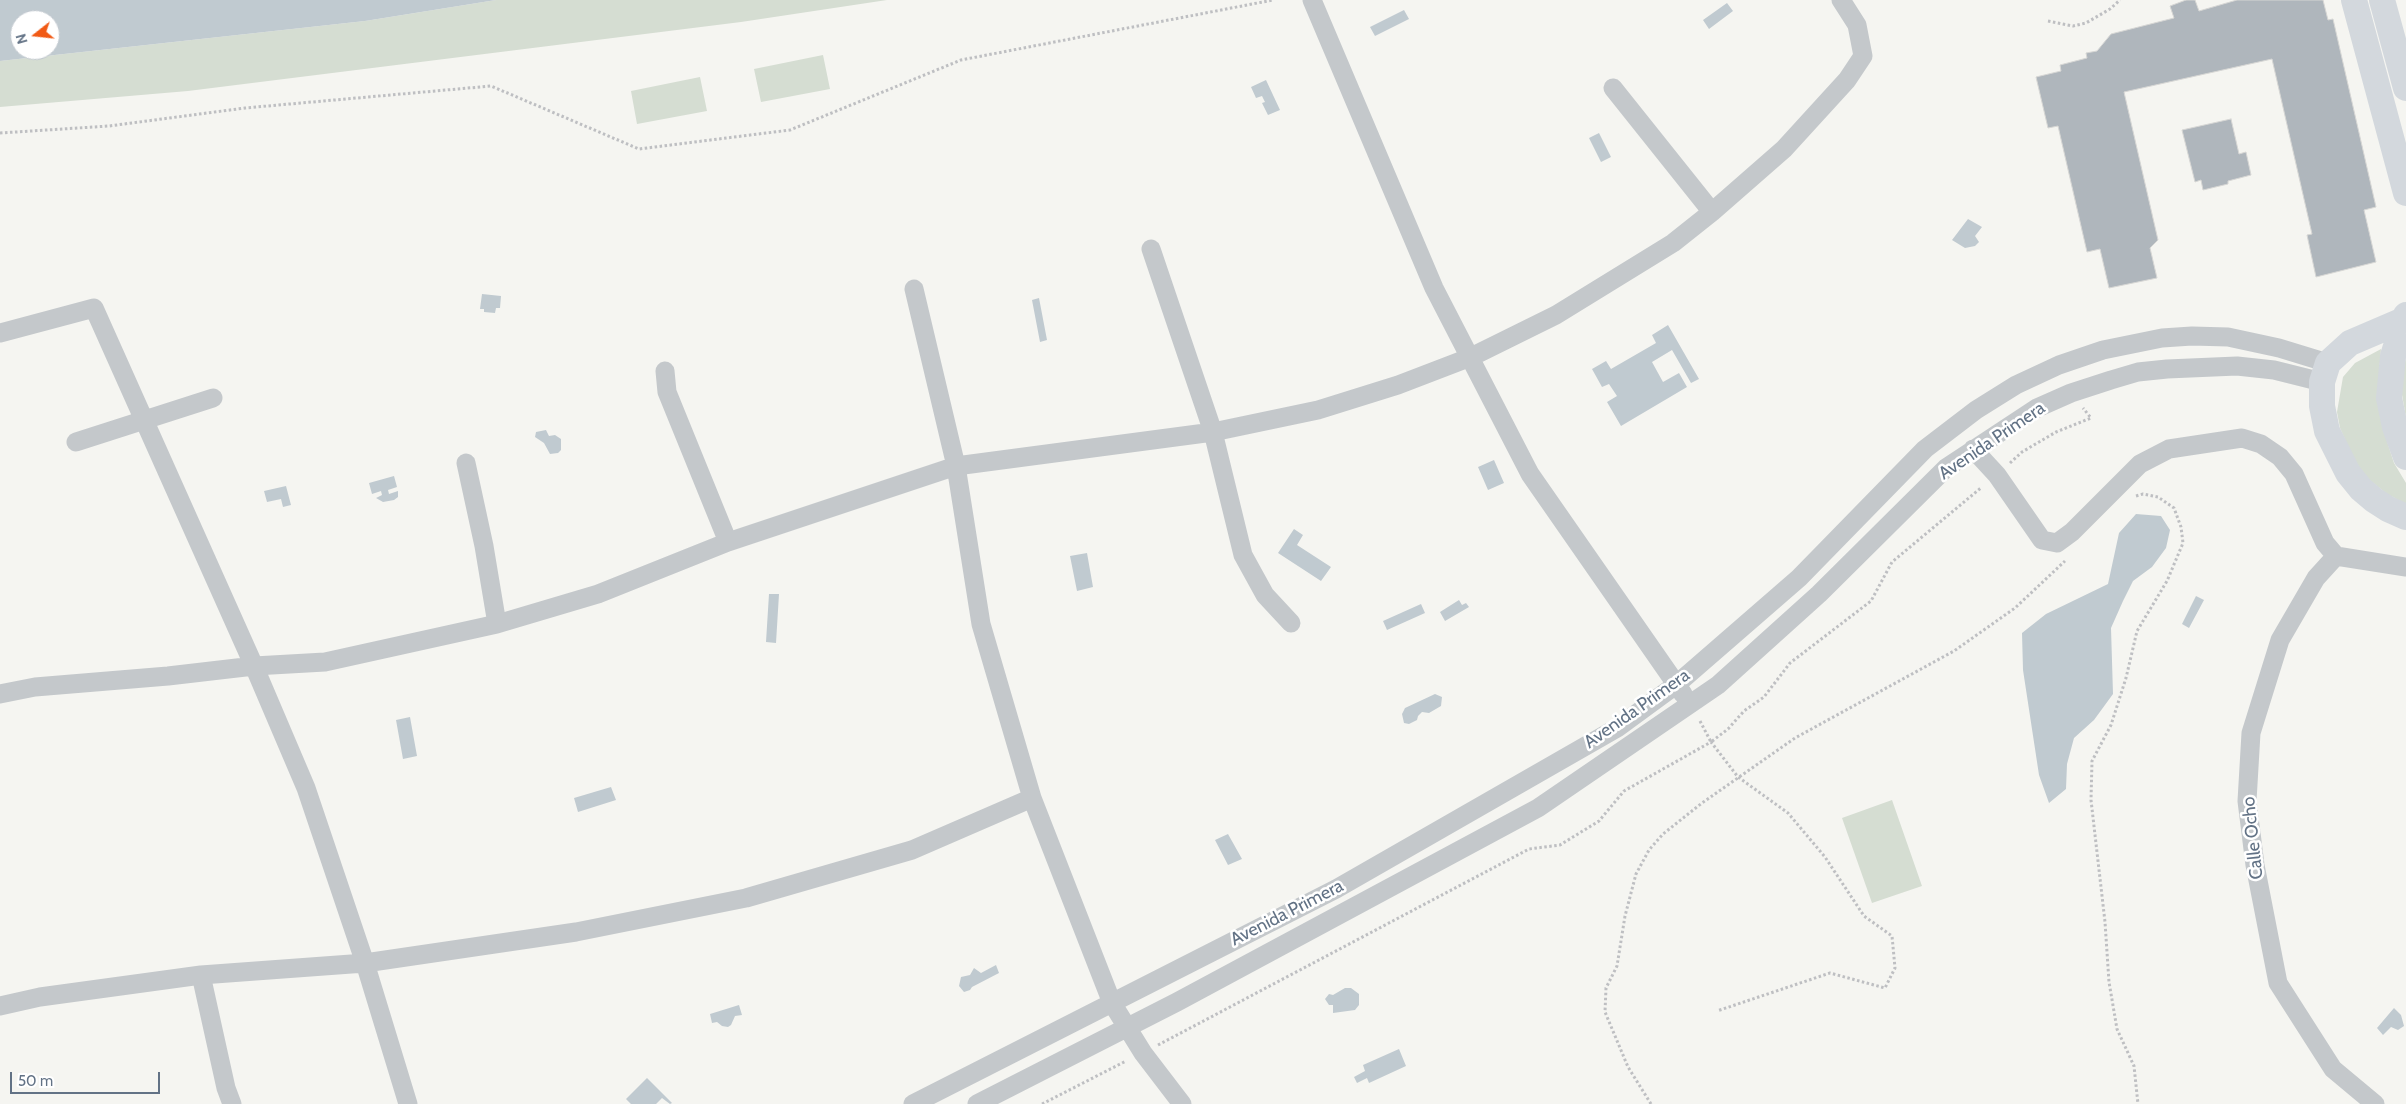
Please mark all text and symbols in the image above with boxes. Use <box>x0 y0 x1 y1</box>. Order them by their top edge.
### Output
north arrow <box>10 10 60 60</box>
text: N <box>12 32 32 46</box>
street label: Avenida Primera <box>1935 397 2049 485</box>
street label: Avenida Primera <box>1580 665 1694 753</box>
street label: Calle Ocho <box>2238 796 2268 880</box>
street label: Avenida Primera <box>1227 875 1347 951</box>
scale bar <box>12 1062 162 1094</box>
text: 50 m <box>18 1072 53 1090</box>

